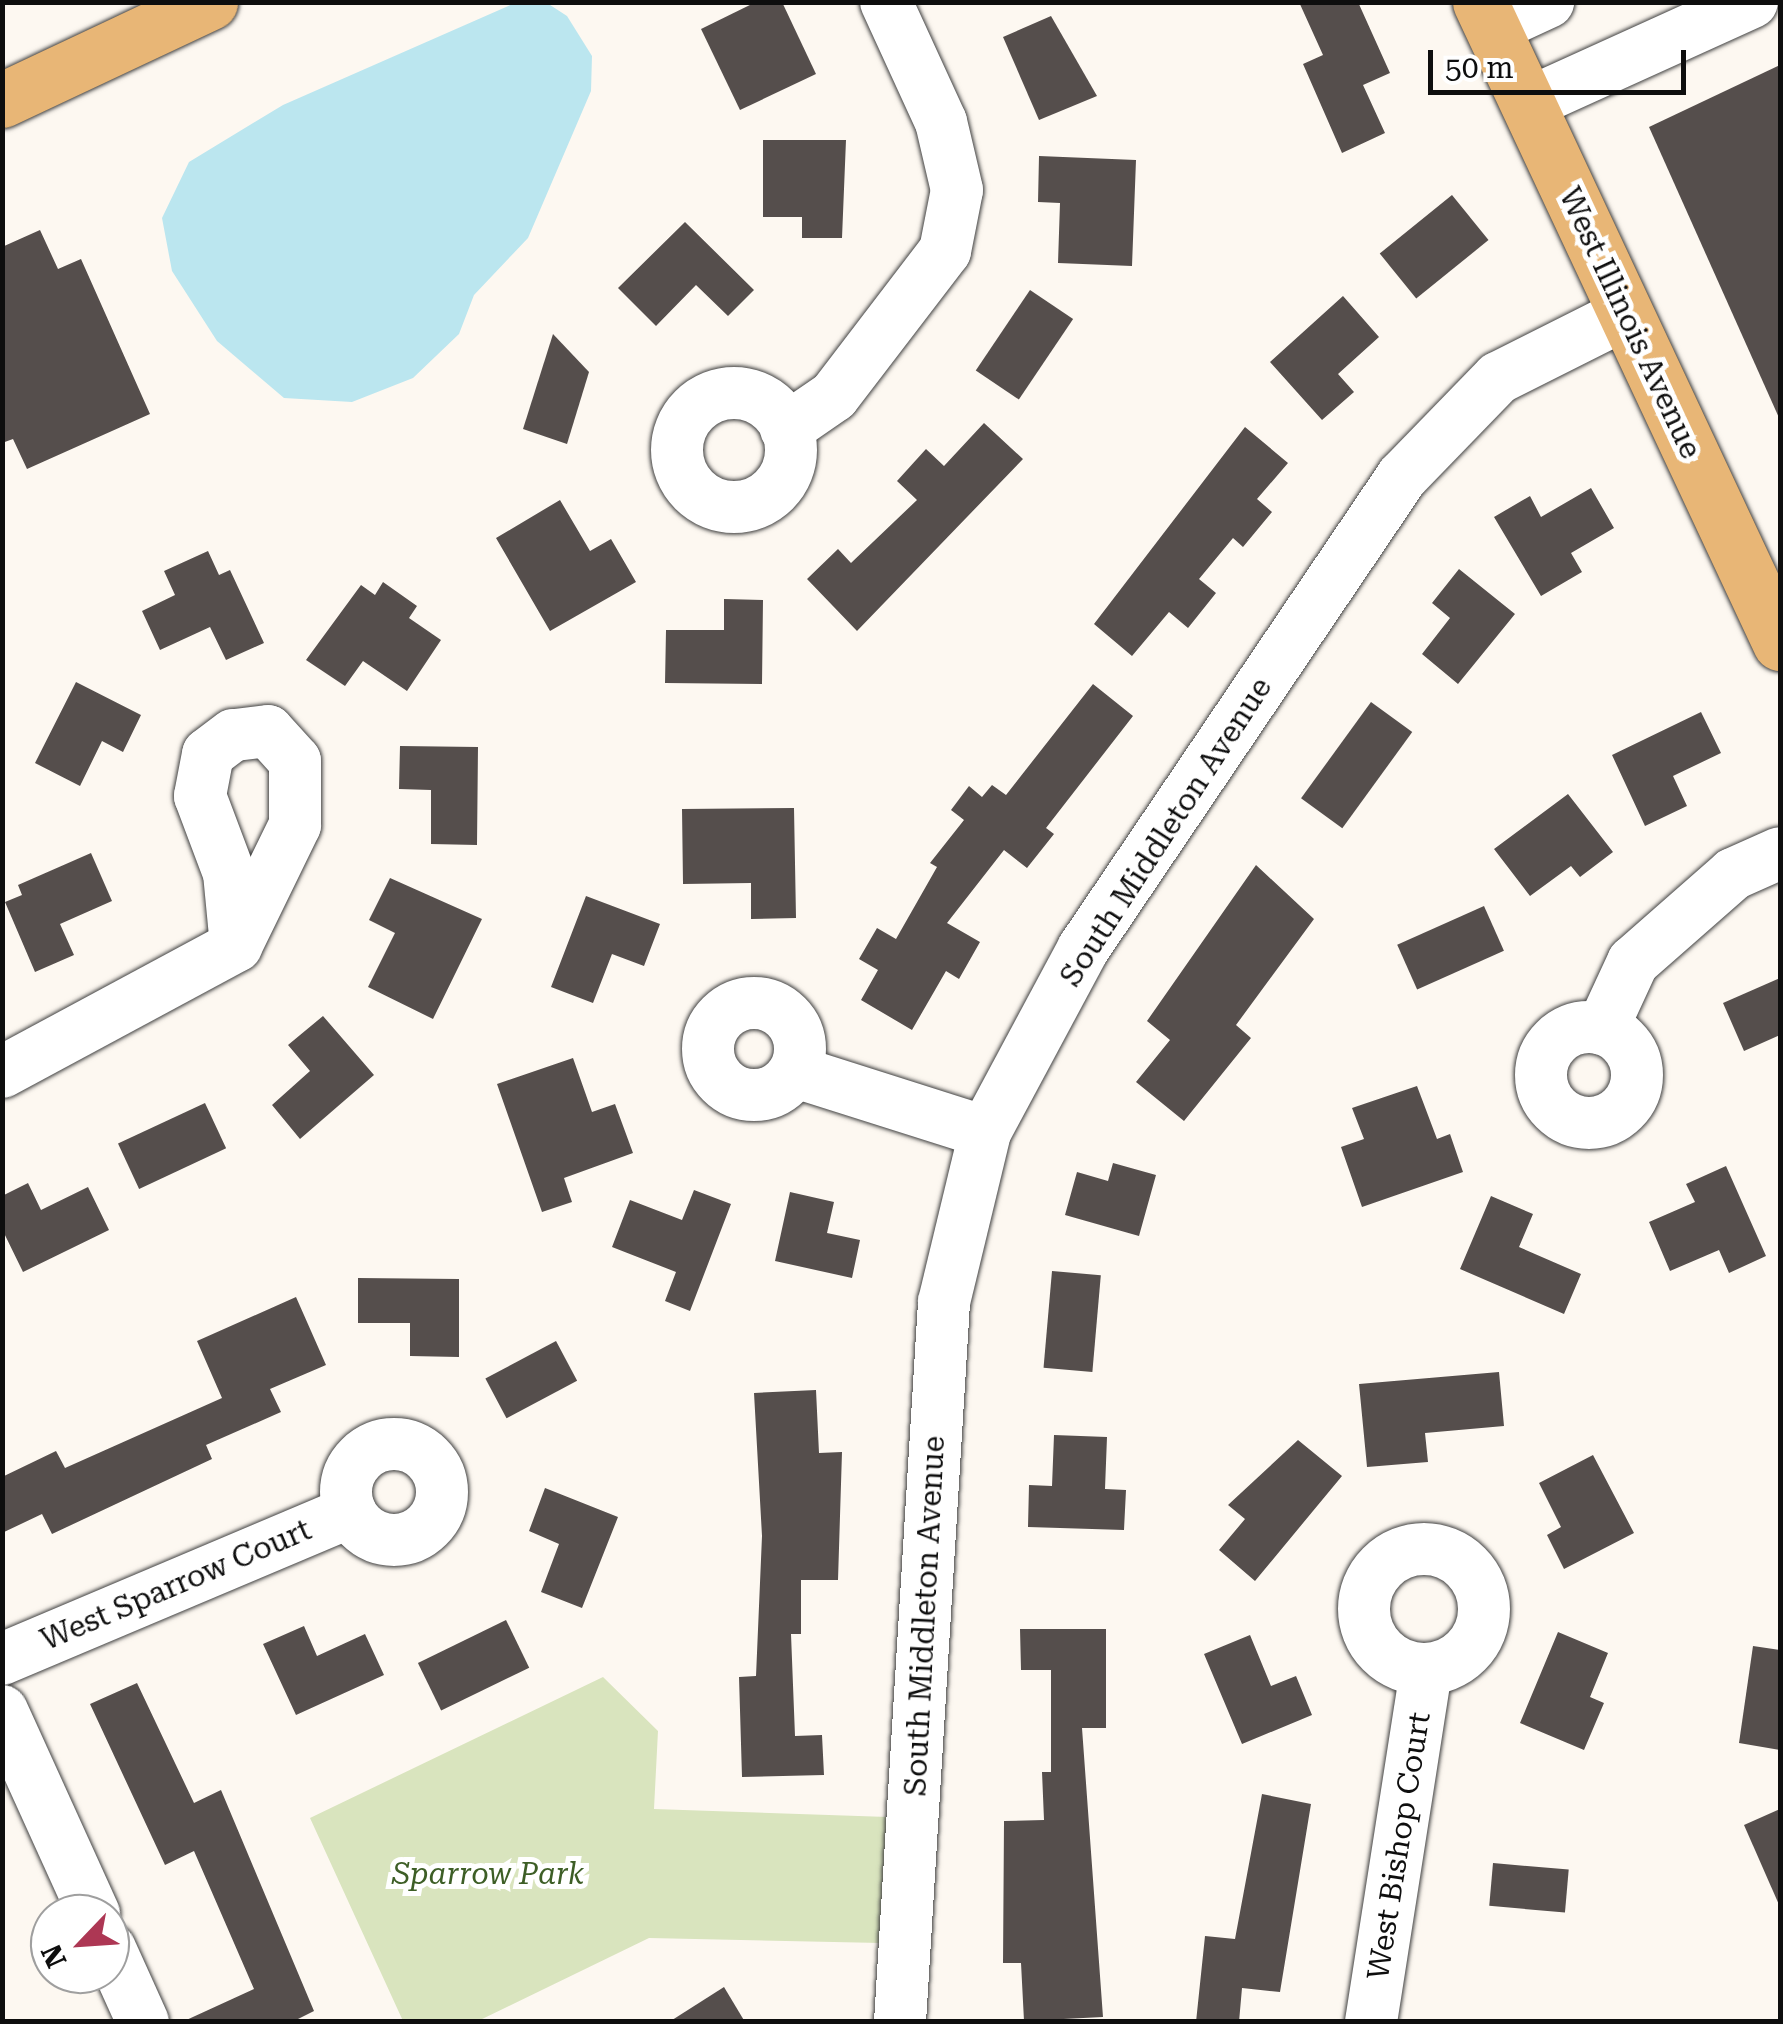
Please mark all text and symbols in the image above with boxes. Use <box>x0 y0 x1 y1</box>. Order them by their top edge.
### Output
scale bar <box>1433 30 1690 92</box>
text: 50 m <box>1445 50 1514 85</box>
street label: West Illinois Avenue <box>1551 182 1709 464</box>
street label: South Middleton Avenue <box>1053 671 1279 993</box>
street label: South Middleton Avenue <box>898 1435 952 1797</box>
street label: West Sparrow Court <box>35 1512 317 1658</box>
street label: West Bishop Court <box>1360 1710 1438 1982</box>
park label: Sparrow Park <box>392 1856 584 1892</box>
north arrow <box>30 1894 130 1994</box>
text: N <box>35 1939 74 1973</box>

